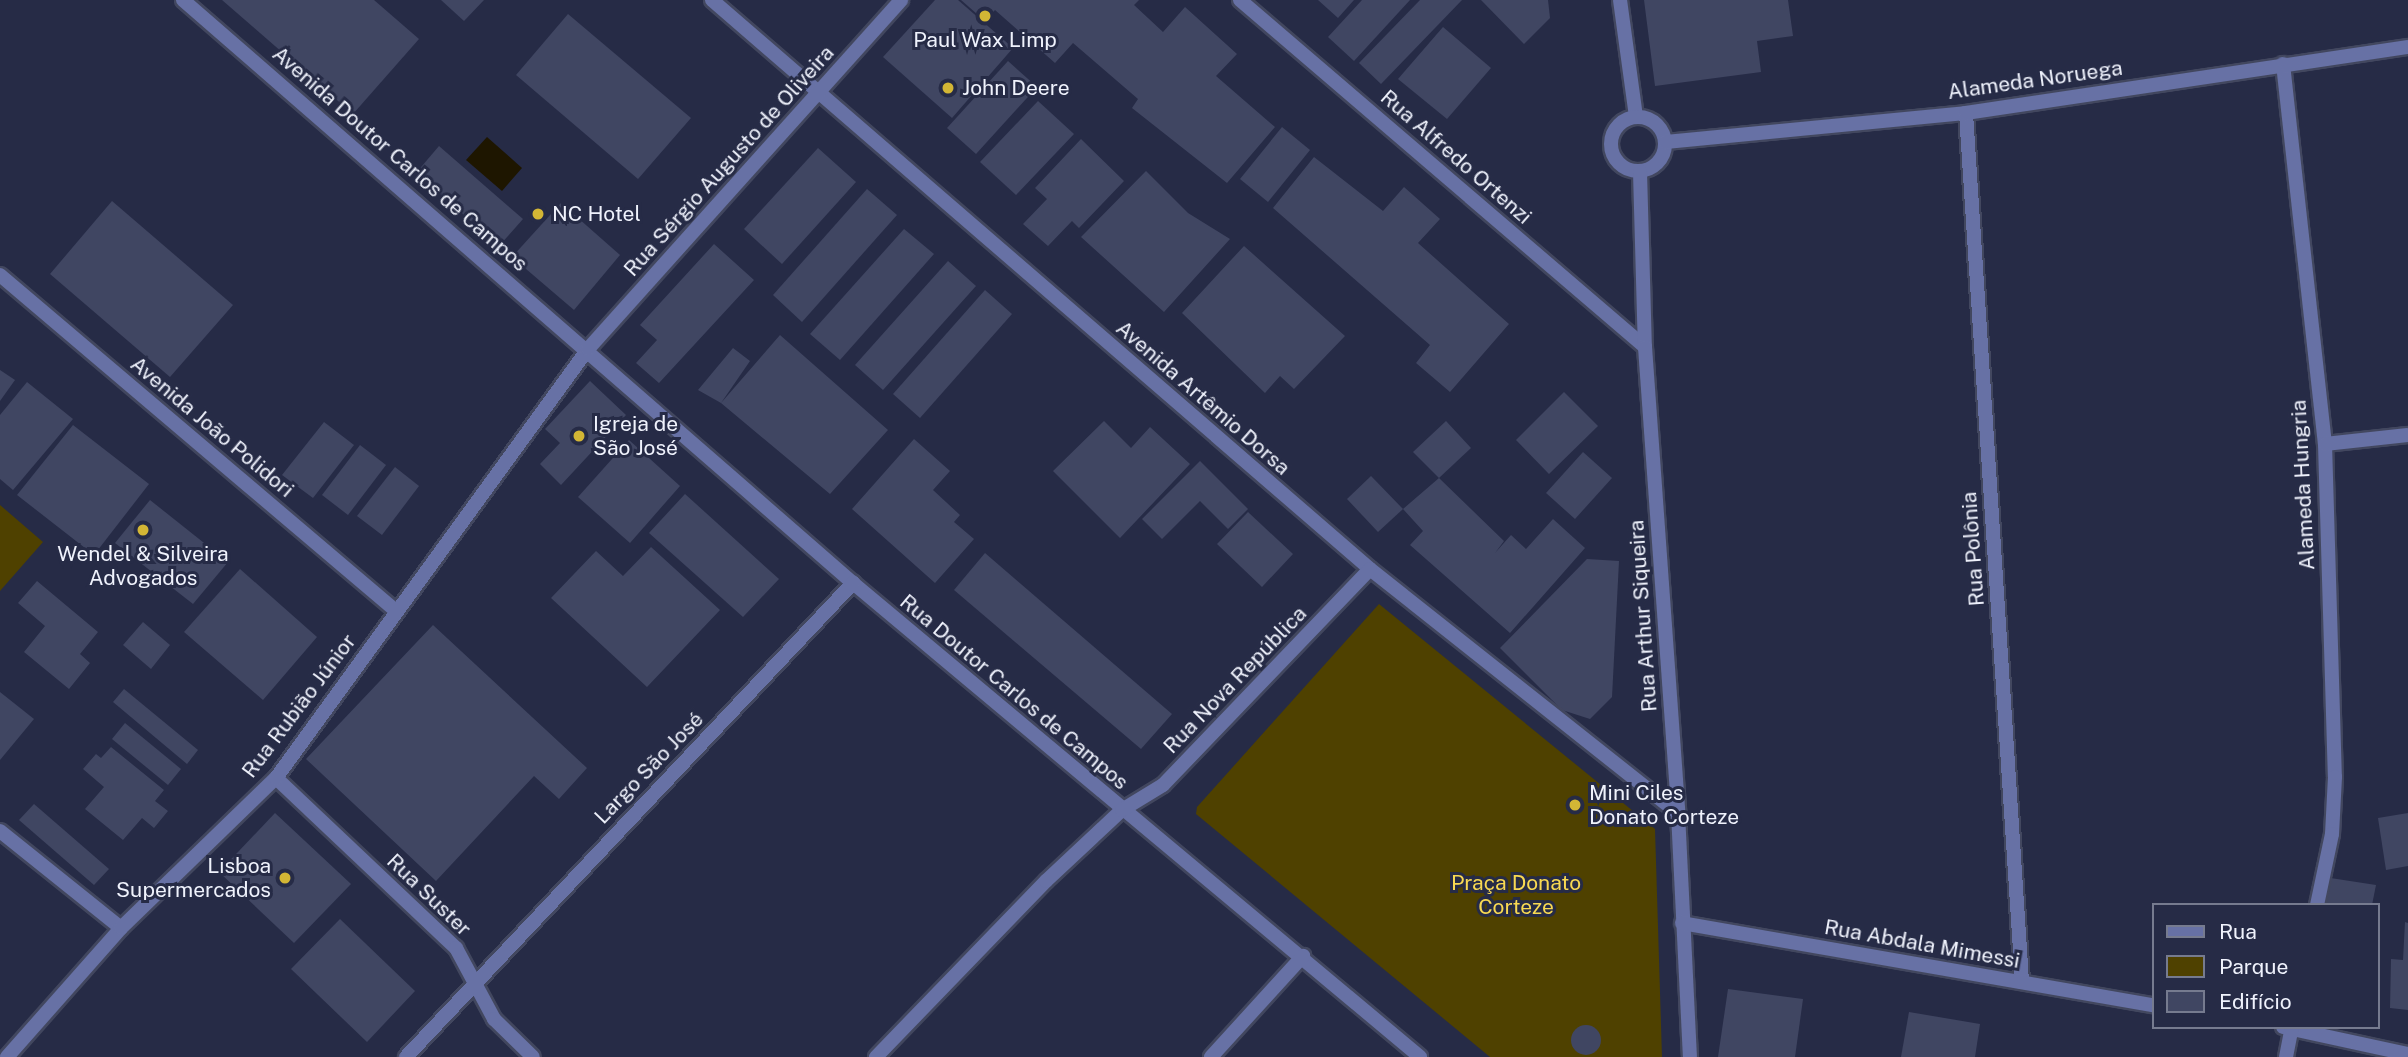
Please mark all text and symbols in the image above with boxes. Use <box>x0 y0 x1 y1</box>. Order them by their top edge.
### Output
marker: Paul Wax Limp <box>977 8 993 24</box>
place label: Paul Wax Limp <box>913 27 1057 53</box>
street label: Rua Sérgio Augusto de Oliveira <box>618 40 840 282</box>
street label: Avenida Doutor Carlos de Campos <box>267 41 533 277</box>
street label: Alameda Noruega <box>1946 55 2124 105</box>
place label: John Deere <box>962 75 1070 101</box>
marker: John Deere <box>940 80 956 96</box>
street label: Rua Alfredo Ortenzi <box>1375 85 1537 229</box>
place label: NC Hotel <box>552 201 641 227</box>
marker: NC Hotel <box>530 206 546 222</box>
street label: Avenida Artêmio Dorsa <box>1111 316 1295 480</box>
street label: Avenida João Polidori <box>125 351 299 503</box>
street label: Alameda Hungria <box>2286 399 2320 571</box>
place label: Igreja de São José <box>593 411 678 461</box>
marker: Igreja de São José <box>571 428 587 444</box>
street label: Rua Polônia <box>1956 491 1990 607</box>
street label: Rua Arthur Siqueira <box>1624 519 1662 713</box>
marker: Wendel & Silveira Advogados <box>135 522 151 538</box>
place label: Wendel & Silveira Advogados <box>57 541 229 591</box>
street label: Rua Doutor Carlos de Campos <box>895 589 1133 795</box>
street label: Rua Nova República <box>1158 601 1312 759</box>
street label: Rua Rubião Júnior <box>237 629 361 783</box>
street label: Largo São José <box>589 707 709 829</box>
place label: Mini Ciles Donato Corteze <box>1589 780 1739 830</box>
marker: Mini Ciles Donato Corteze <box>1567 797 1583 813</box>
street label: Rua Suster <box>382 849 476 941</box>
place label: Lisboa Supermercados <box>116 853 271 903</box>
marker: Lisboa Supermercados <box>277 870 293 886</box>
park label: Praça Donato Corteze <box>1451 870 1581 920</box>
legend <box>2152 903 2380 1029</box>
street label: Rua Abdala Mimessi <box>1822 914 2022 974</box>
text: Rua <box>2219 919 2257 944</box>
text: Parque <box>2219 954 2288 979</box>
text: Edifício <box>2219 989 2292 1014</box>

